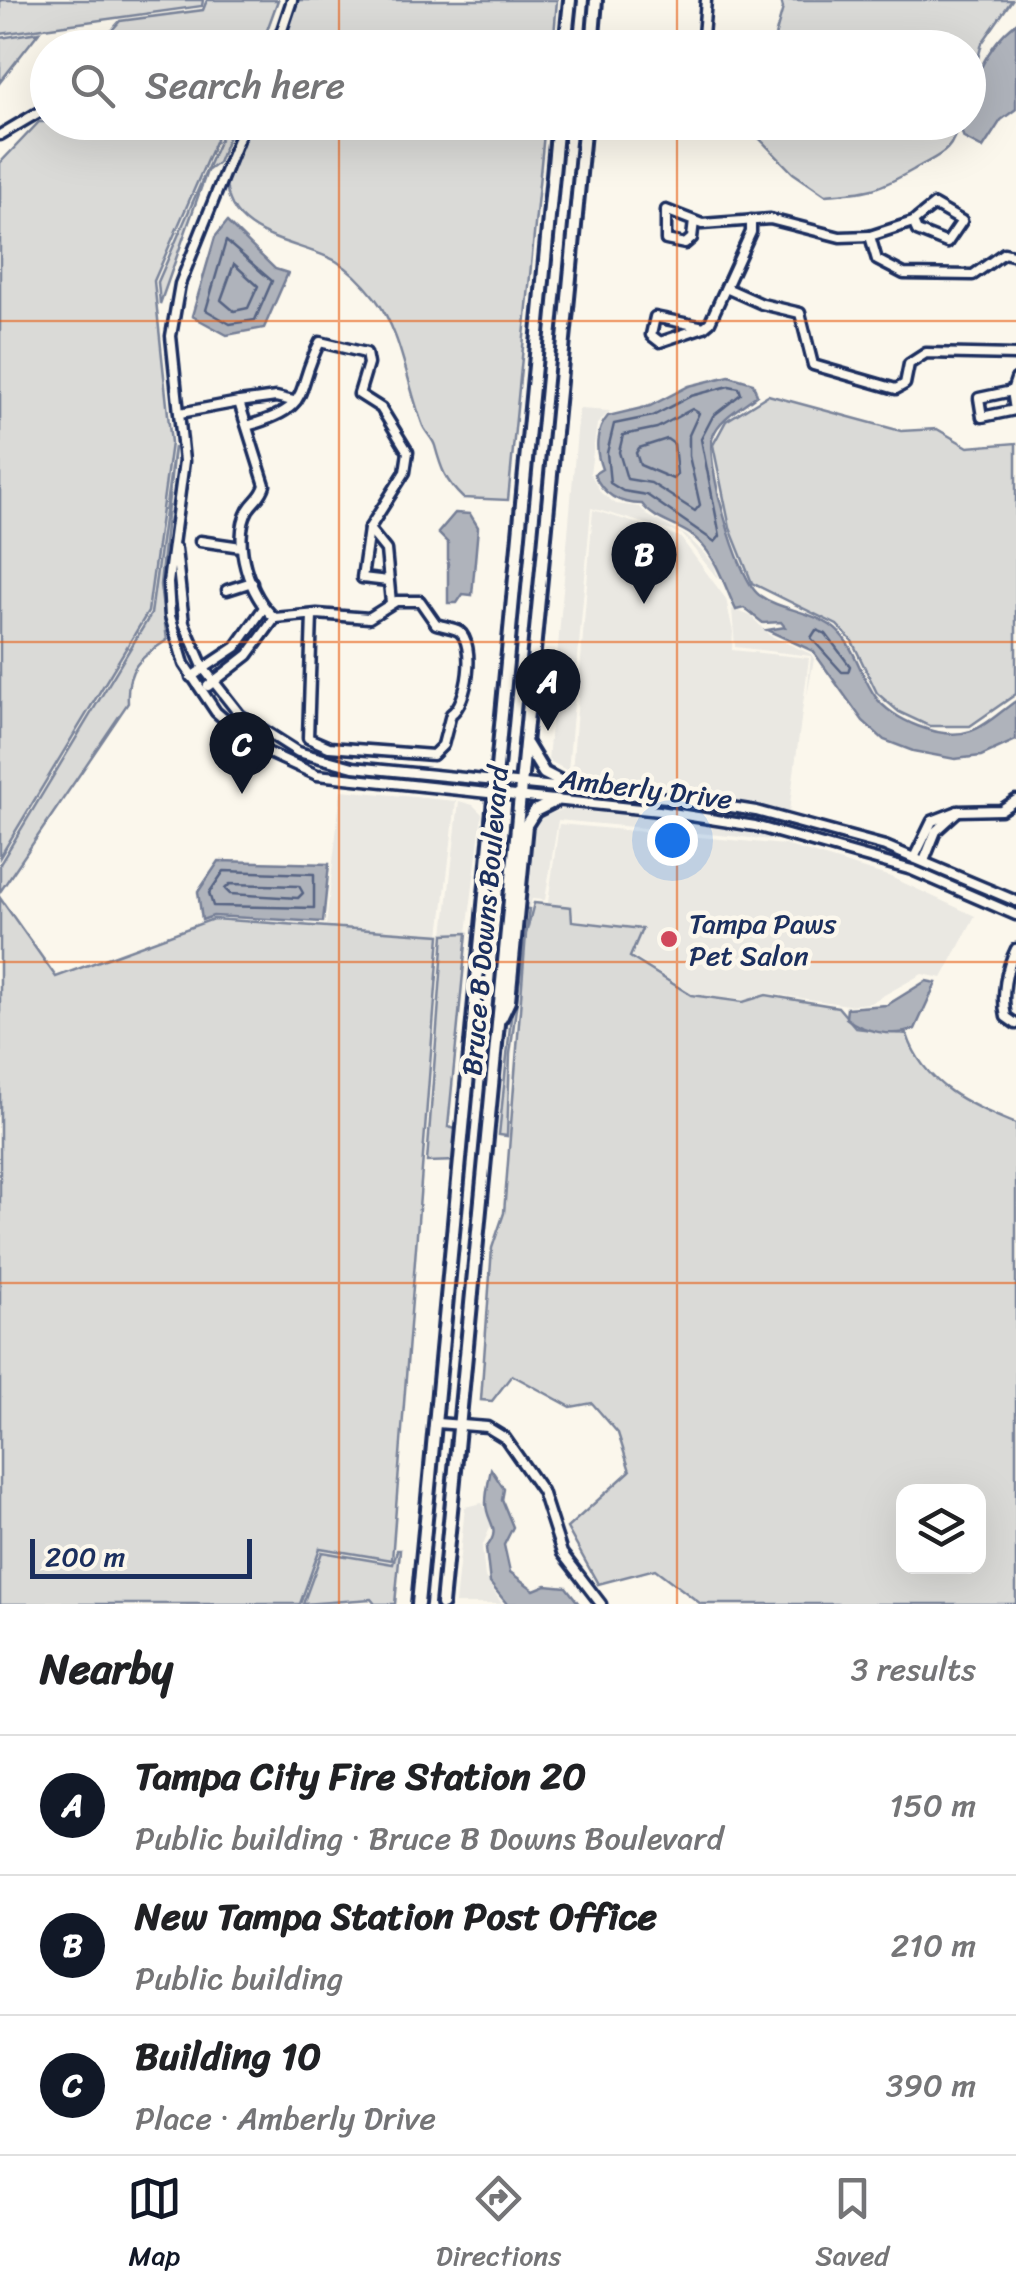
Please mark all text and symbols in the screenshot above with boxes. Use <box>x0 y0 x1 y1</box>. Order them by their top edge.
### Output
search box <box>30 30 986 140</box>
text: Search here <box>145 52 345 119</box>
icon: search <box>65 58 120 113</box>
pin: B <box>612 522 676 604</box>
pin: A <box>516 648 580 731</box>
pin: C <box>210 712 274 794</box>
street label: Amberly Drive <box>556 754 735 824</box>
street label: Bruce B Downs Boulevard <box>447 762 523 1078</box>
your location <box>647 815 698 866</box>
place label: Tampa Paws Pet Salon <box>689 899 837 980</box>
marker: Tampa Paws Pet Salon <box>658 928 680 950</box>
map controls <box>896 1484 986 1574</box>
button: layers <box>896 1484 986 1574</box>
text: 200 m <box>45 1532 125 1581</box>
scale bar <box>30 1534 252 1578</box>
text: Nearby <box>40 1632 173 1706</box>
text: 3 results <box>851 1641 976 1698</box>
text: Tampa City Fire Station 20 <box>135 1743 586 1810</box>
text: A <box>62 1777 83 1834</box>
text: 150 m <box>890 1777 976 1834</box>
text: Public building · Bruce B Downs Boulevard <box>135 1810 723 1867</box>
text: New Tampa Station Post Office <box>135 1883 657 1950</box>
text: B <box>62 1917 83 1974</box>
text: 210 m <box>891 1917 976 1974</box>
text: Public building <box>135 1950 343 2007</box>
text: Building 10 <box>135 2023 321 2090</box>
text: C <box>63 2057 82 2114</box>
text: 390 m <box>886 2057 976 2114</box>
text: Place · Amberly Drive <box>135 2090 436 2147</box>
tab: Map <box>127 2171 182 2280</box>
tab: Directions <box>436 2171 561 2280</box>
tab: Saved <box>815 2171 889 2280</box>

